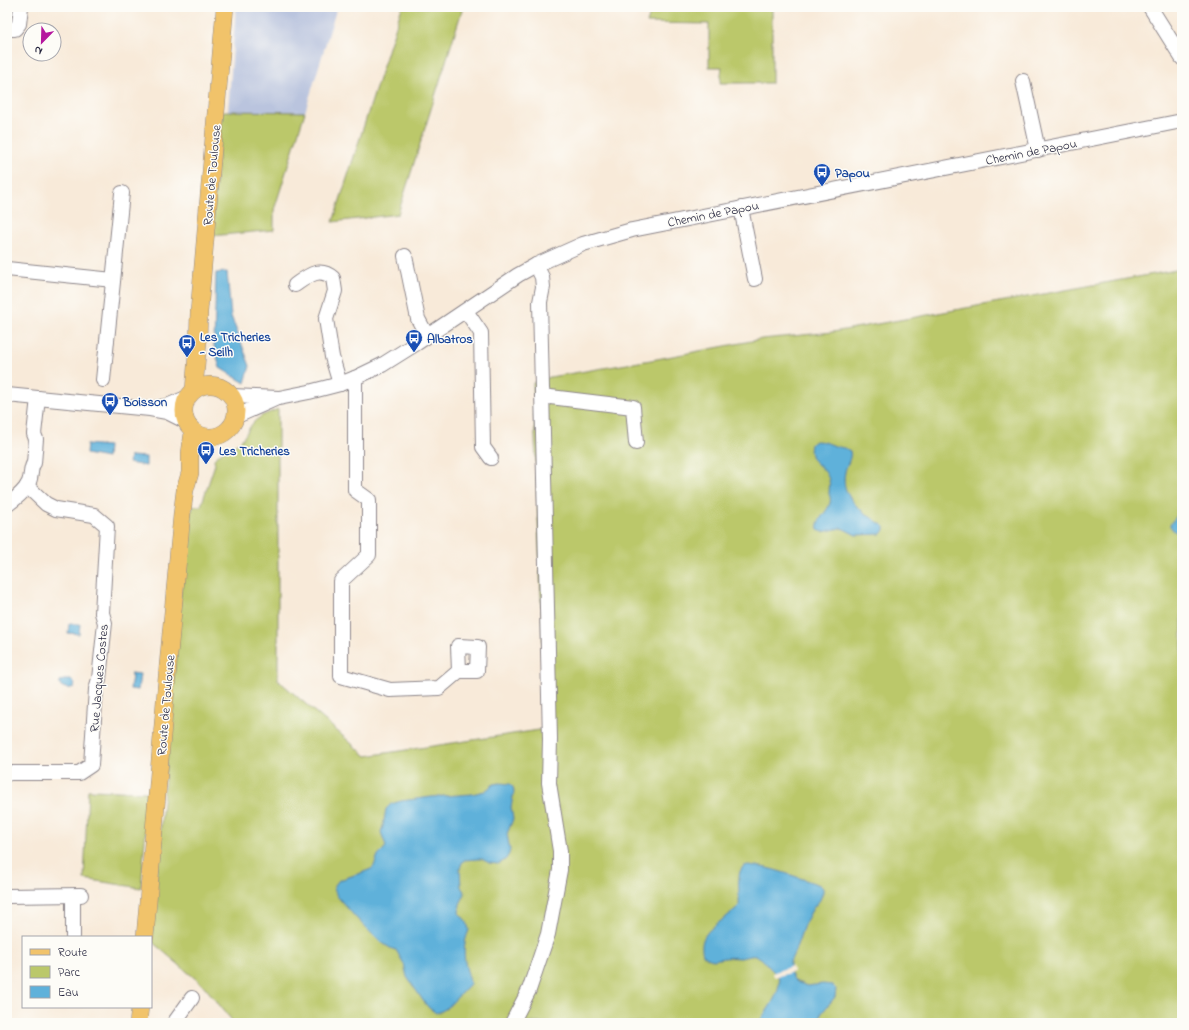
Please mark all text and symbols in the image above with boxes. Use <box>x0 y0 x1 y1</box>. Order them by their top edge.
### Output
north arrow <box>22 22 62 62</box>
text: N <box>32 41 45 59</box>
street label: Route de Toulouse <box>199 124 226 226</box>
street label: Chemin de Papou <box>984 134 1079 171</box>
bus stop icon: Papou <box>812 162 832 187</box>
place label: Papou <box>835 164 871 183</box>
street label: Chemin de Papou <box>666 196 761 233</box>
place label: Les Tricheries - Seilh <box>199 328 271 362</box>
bus stop icon: Albatros <box>404 328 424 353</box>
place label: Albatros <box>427 330 473 349</box>
bus stop icon: Les Tricheries - Seilh <box>177 333 197 358</box>
bus stop icon: Boisson <box>100 391 120 416</box>
place label: Boisson <box>122 393 168 412</box>
bus stop icon: Les Tricheries <box>196 440 216 465</box>
place label: Les Tricheries <box>219 442 290 461</box>
street label: Rue Jacques Costes <box>85 623 114 733</box>
street label: Route de Toulouse <box>153 654 180 756</box>
legend <box>22 936 152 1008</box>
text: Route <box>58 944 88 962</box>
text: Parc <box>58 964 80 982</box>
text: Eau <box>58 984 79 1002</box>

